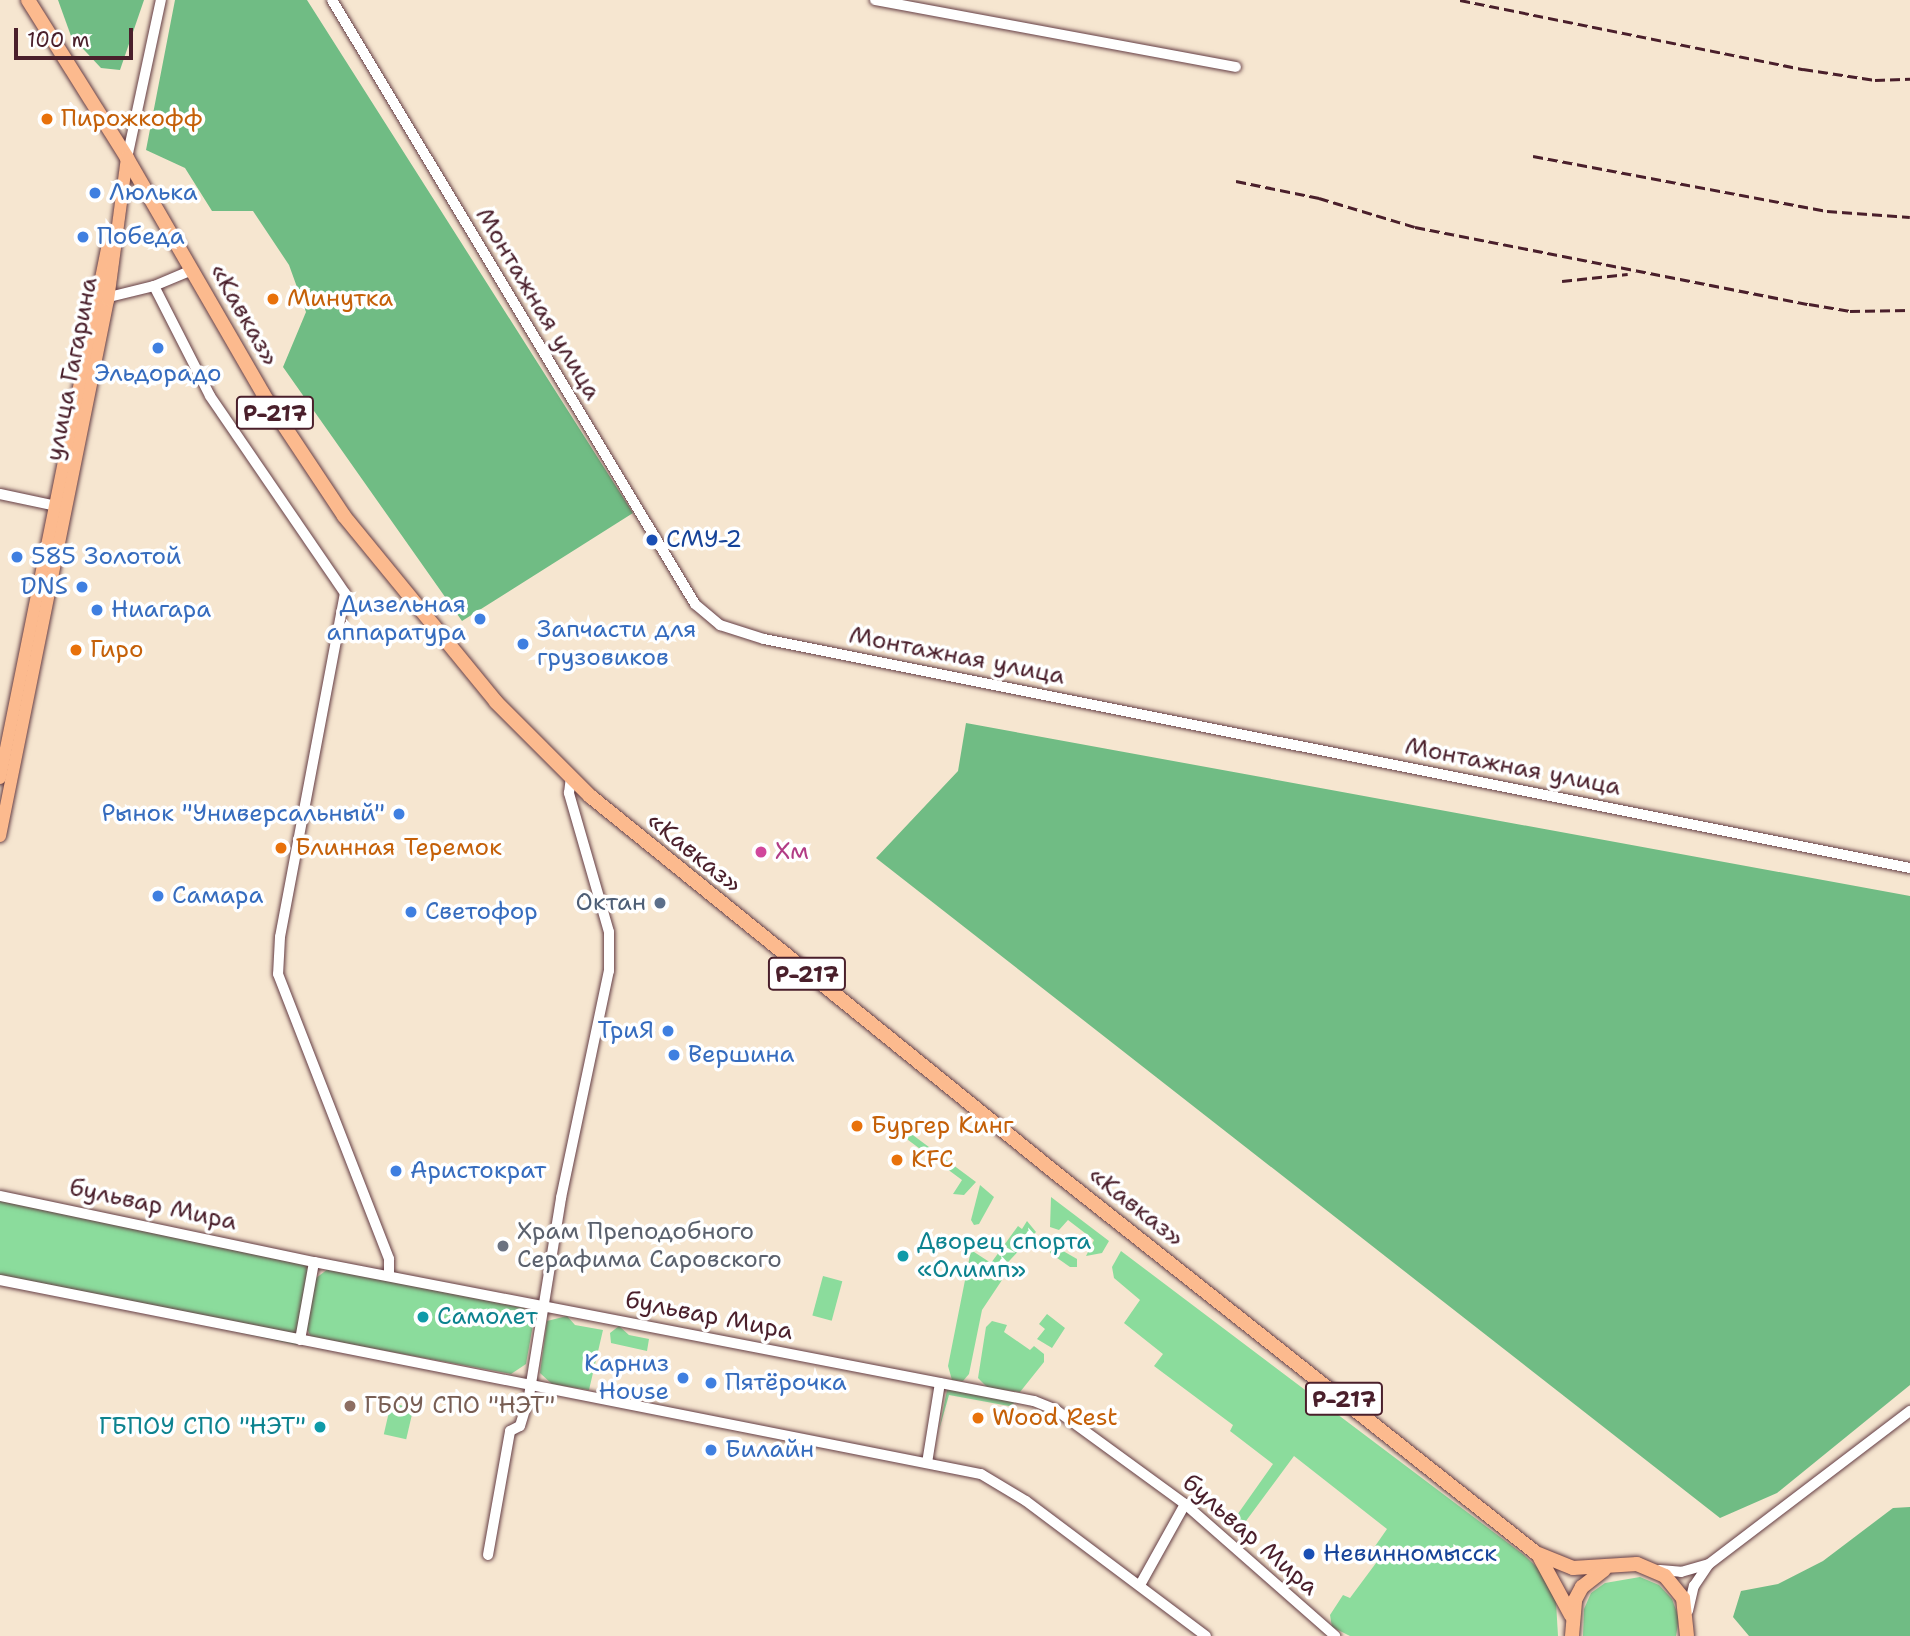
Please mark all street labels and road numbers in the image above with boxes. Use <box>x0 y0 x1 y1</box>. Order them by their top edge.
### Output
street label: Монтажная улица <box>469 203 607 405</box>
street label: «Кавказ» <box>203 259 285 371</box>
street label: улица Гагарина <box>40 275 104 463</box>
road number: Р-217 <box>235 394 315 432</box>
street label: Монтажная улица <box>847 621 1067 691</box>
street label: Монтажная улица <box>1403 732 1623 802</box>
street label: «Кавказ» <box>641 806 747 900</box>
road number: Р-217 <box>767 954 847 993</box>
street label: «Кавказ» <box>1083 1161 1189 1253</box>
street label: бульвар Мира <box>67 1173 239 1237</box>
street label: бульвар Мира <box>623 1286 795 1346</box>
road number: Р-217 <box>1304 1380 1384 1418</box>
street label: бульвар Мира <box>1176 1468 1324 1602</box>

